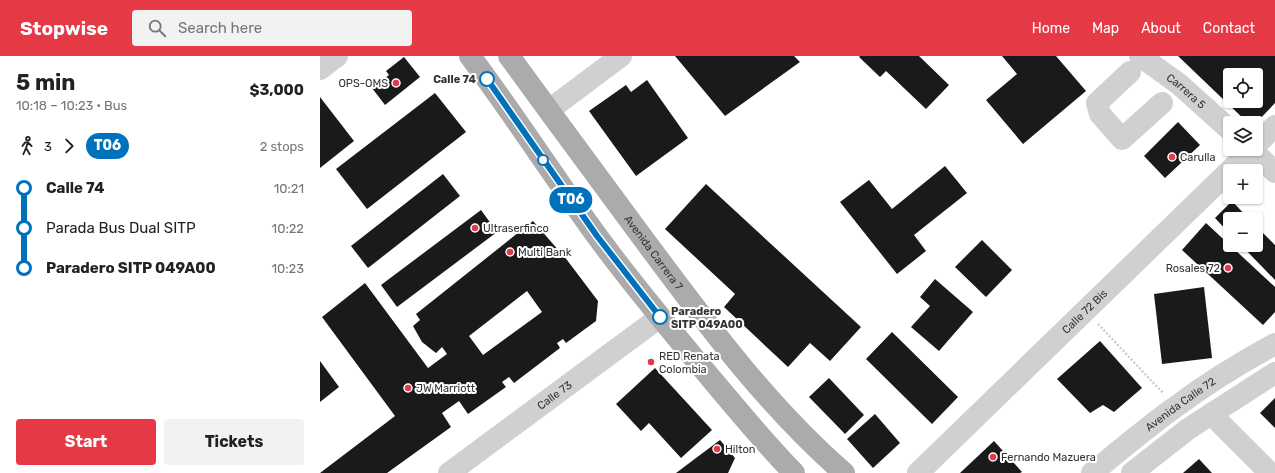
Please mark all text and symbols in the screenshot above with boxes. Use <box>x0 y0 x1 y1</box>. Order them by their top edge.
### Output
search box <box>132 10 412 46</box>
text: Stopwise <box>20 17 108 40</box>
icon: search <box>146 17 168 39</box>
text: Search here <box>178 19 262 37</box>
text: Home <box>1032 20 1070 37</box>
text: Map <box>1092 20 1119 37</box>
text: About <box>1141 20 1181 37</box>
text: Contact <box>1203 20 1255 37</box>
map controls <box>1223 68 1263 252</box>
button: locate <box>1223 68 1263 108</box>
text: 5 min <box>16 69 76 96</box>
marker: Calle 74 <box>479 71 495 87</box>
street label: Carrera 5 <box>1164 71 1209 112</box>
place label: Calle 74 <box>433 73 476 86</box>
place label: OPS-OMS <box>338 77 388 90</box>
marker: OPS-OMS <box>391 78 401 88</box>
text: $3,000 <box>249 81 304 99</box>
text: 10:18 – 10:23 · Bus <box>16 98 127 113</box>
button: layers <box>1223 116 1263 156</box>
icon: walk <box>16 135 38 157</box>
icon: forward <box>58 135 80 157</box>
text: T06 <box>94 137 121 154</box>
text: 3 <box>44 139 52 154</box>
text: 2 stops <box>260 139 304 154</box>
place label: Carulla <box>1180 151 1216 164</box>
marker: Carulla <box>1167 152 1177 162</box>
unlabelled marker <box>537 154 549 166</box>
button: + <box>1223 164 1263 204</box>
text: Calle 74 <box>46 179 104 197</box>
text: 10:21 <box>274 181 304 196</box>
line badge: T06 <box>548 187 594 213</box>
text: T06 <box>557 191 585 208</box>
button: − <box>1223 212 1263 252</box>
street label: Avenida Carrera 7 <box>622 213 686 293</box>
text: Parada Bus Dual SITP <box>46 219 196 237</box>
text: 10:22 <box>272 221 304 236</box>
place label: Ultraserfinco <box>483 222 549 235</box>
marker: Ultraserfinco <box>470 223 480 233</box>
place label: Multi Bank <box>518 246 572 259</box>
marker: Multi Bank <box>505 247 515 257</box>
text: Paradero SITP 049A00 <box>46 259 216 277</box>
text: 10:23 <box>271 261 304 276</box>
place label: Rosales 72 <box>1166 262 1220 275</box>
marker: Rosales 72 <box>1223 263 1233 273</box>
street label: Calle 72 Bis <box>1059 286 1110 336</box>
place label: Paradero SITP 049A00 <box>671 305 743 331</box>
marker: Paradero SITP 049A00 <box>652 309 668 325</box>
place label: RED Renata Colombia <box>659 350 720 376</box>
marker: RED Renata Colombia <box>646 357 656 367</box>
street label: Avenida Calle 72 <box>1143 374 1218 434</box>
street label: Calle 73 <box>534 378 575 412</box>
place label: JW Marriott <box>416 382 476 395</box>
marker: JW Marriott <box>403 383 413 393</box>
button: Start <box>16 419 156 465</box>
button: Tickets <box>164 419 304 465</box>
place label: Hilton <box>725 443 755 456</box>
marker: Hilton <box>712 444 722 454</box>
place label: Fernando Mazuera <box>1001 451 1096 464</box>
marker: Fernando Mazuera <box>988 452 998 462</box>

